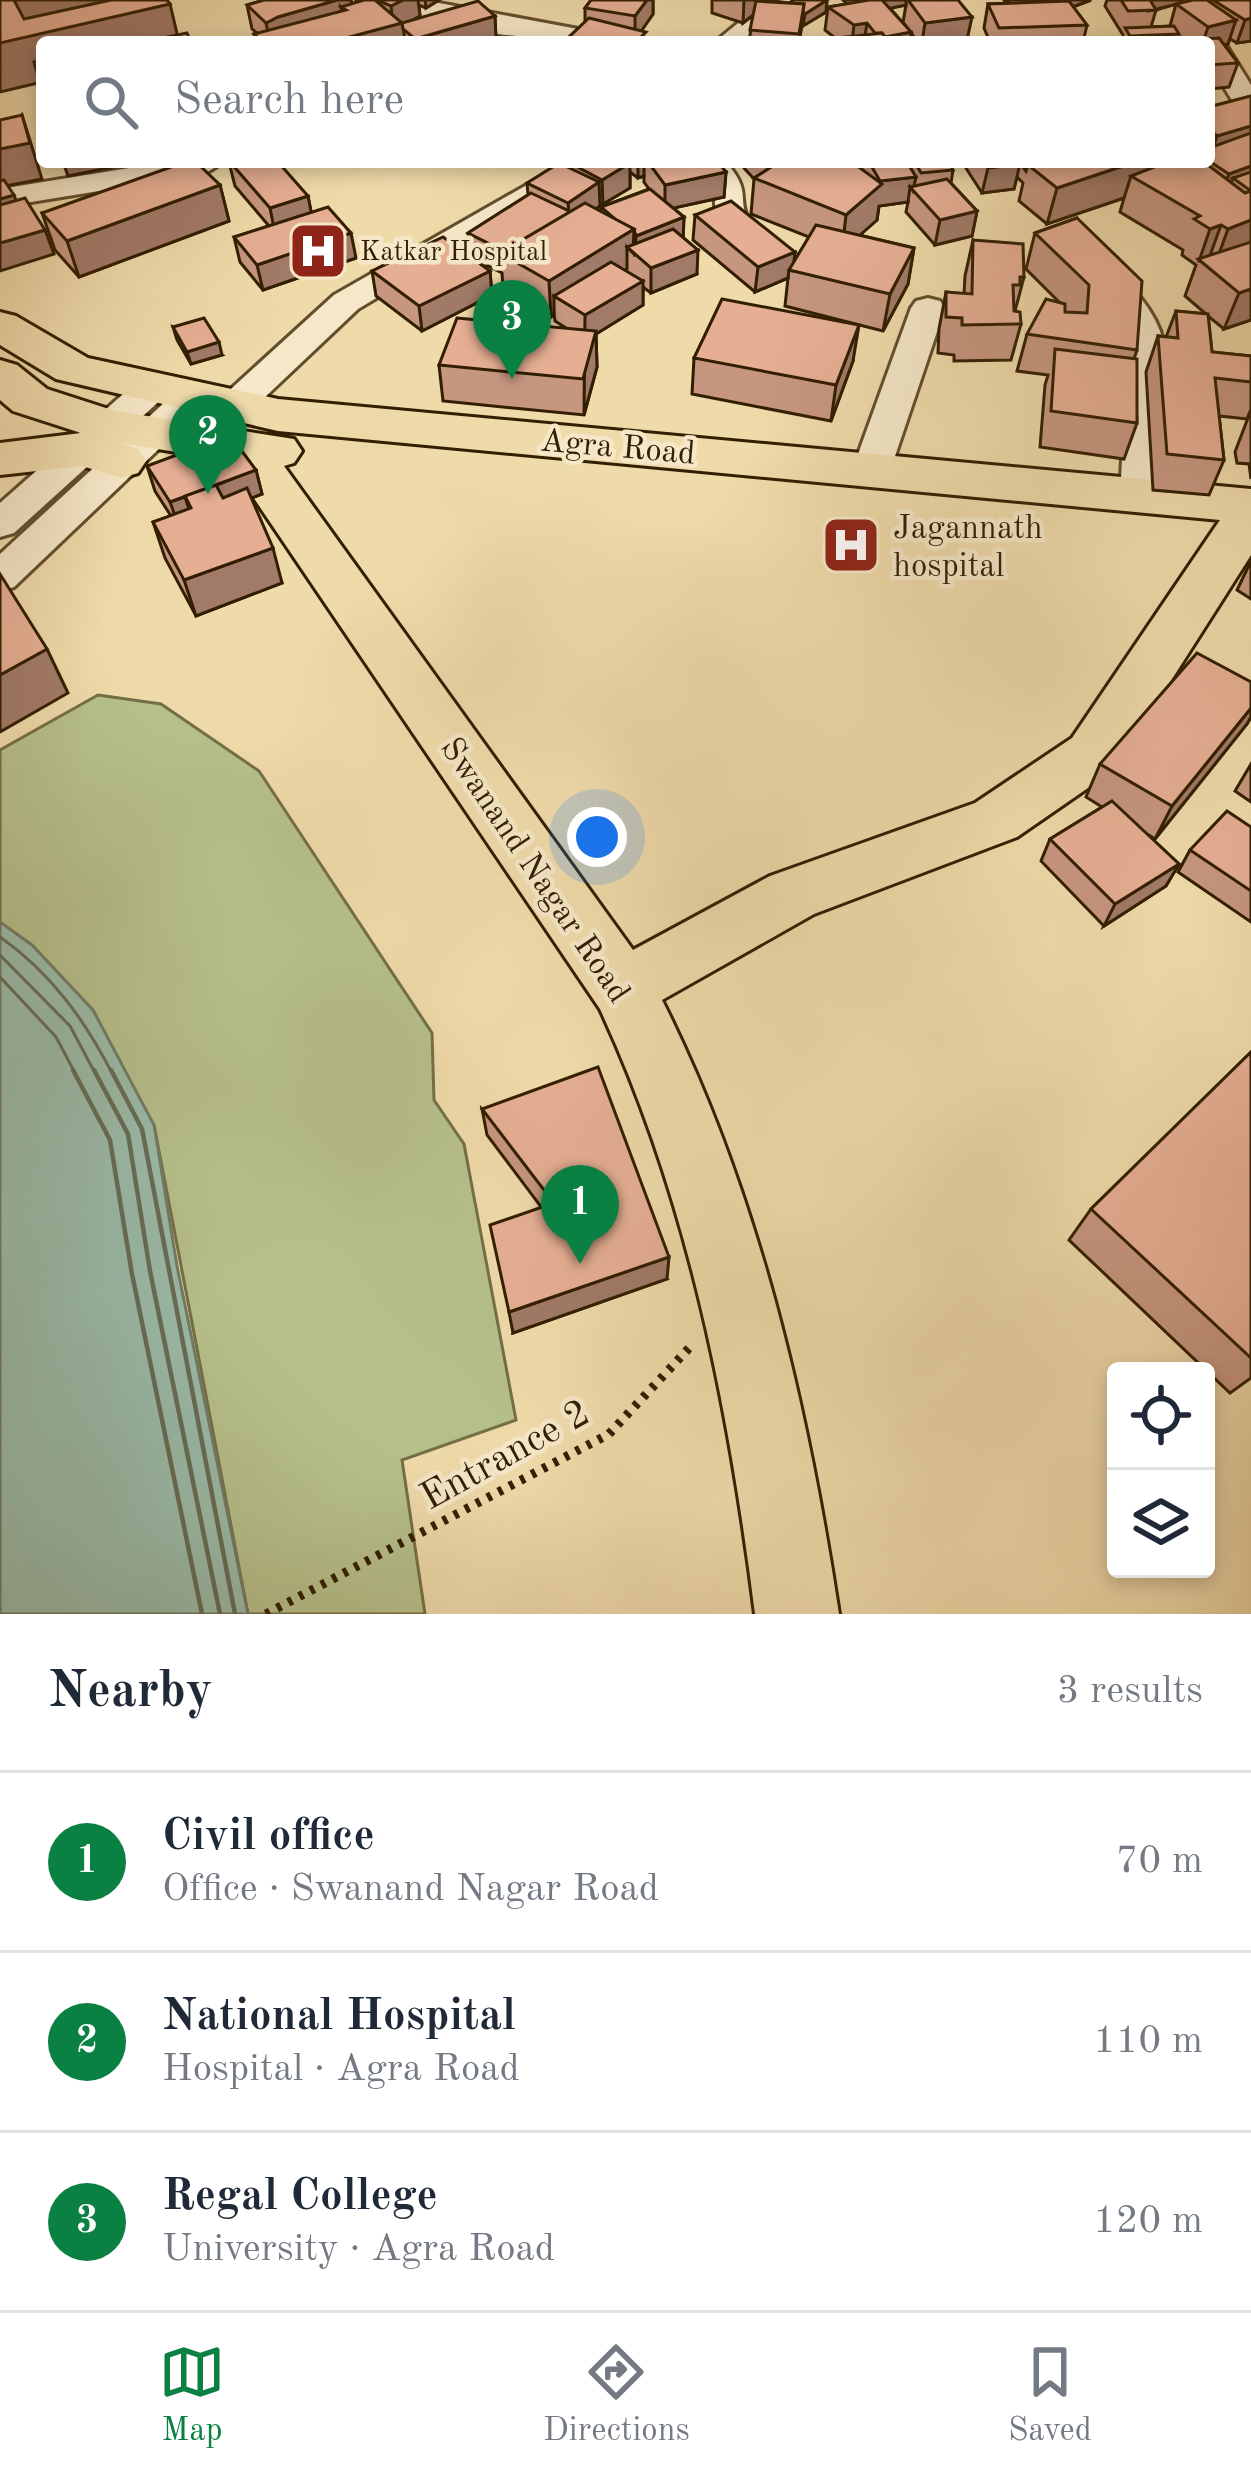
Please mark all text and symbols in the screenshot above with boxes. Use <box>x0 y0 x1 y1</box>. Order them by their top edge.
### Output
search box <box>36 36 1215 168</box>
icon: search <box>78 69 144 135</box>
text: Search here <box>174 79 404 124</box>
hospital icon: Katkar Hospital <box>287 220 349 282</box>
place label: Katkar Hospital <box>360 239 547 266</box>
pin: 3 <box>473 280 551 379</box>
pin: 2 <box>169 395 247 494</box>
street label: Agra Road <box>539 425 697 472</box>
place label: Jagannath hospital <box>893 513 1043 584</box>
hospital icon: Jagannath hospital <box>820 514 882 576</box>
street label: Swanand Nagar Road <box>433 732 635 1009</box>
your location <box>567 807 627 867</box>
pin: 1 <box>541 1165 619 1264</box>
map controls <box>1107 1362 1215 1578</box>
button: locate <box>1107 1362 1215 1470</box>
street label: Entrance 2 <box>415 1394 597 1518</box>
button: layers <box>1107 1470 1215 1578</box>
text: Nearby <box>48 1667 213 1718</box>
text: 3 results <box>1057 1672 1203 1711</box>
text: Civil office <box>162 1815 375 1860</box>
text: 1 <box>76 1842 98 1881</box>
text: 70 m <box>1116 1842 1203 1881</box>
text: Office · Swanand Nagar Road <box>162 1870 659 1909</box>
text: National Hospital <box>162 1995 516 2040</box>
text: 2 <box>76 2022 98 2061</box>
text: 110 m <box>1093 2022 1203 2061</box>
text: Hospital · Agra Road <box>162 2050 520 2089</box>
text: Regal College <box>162 2175 438 2220</box>
text: 3 <box>76 2202 98 2241</box>
text: 120 m <box>1093 2202 1203 2241</box>
text: University · Agra Road <box>162 2230 555 2269</box>
tab: Map <box>159 2339 225 2452</box>
tab: Directions <box>543 2339 690 2452</box>
tab: Saved <box>1008 2339 1092 2452</box>

